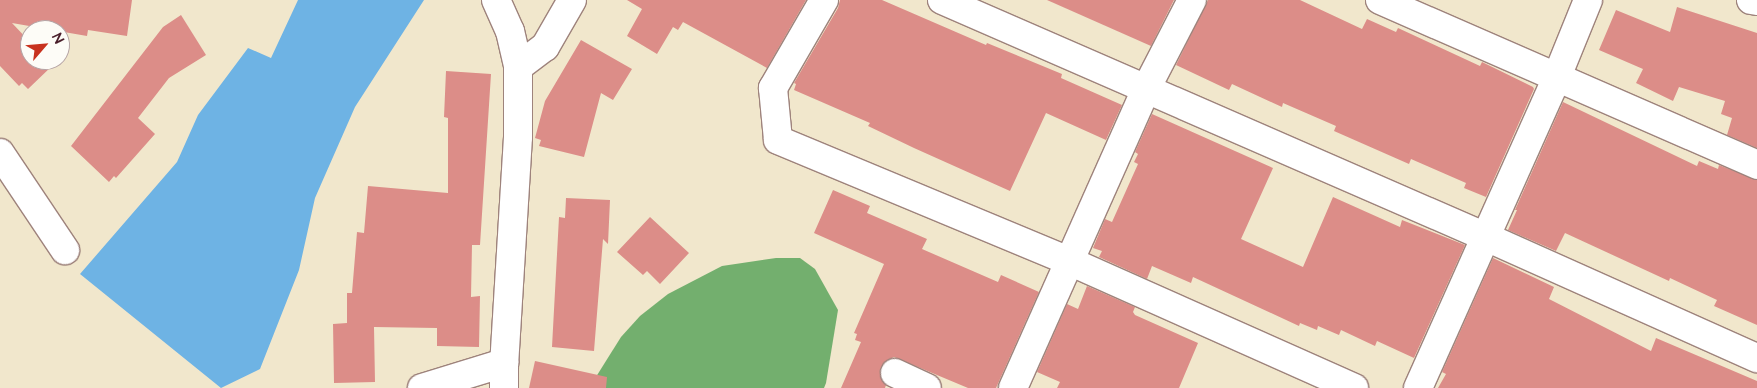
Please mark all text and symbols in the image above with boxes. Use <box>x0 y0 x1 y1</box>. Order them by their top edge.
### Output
north arrow <box>20 20 70 70</box>
text: N <box>47 30 68 47</box>

